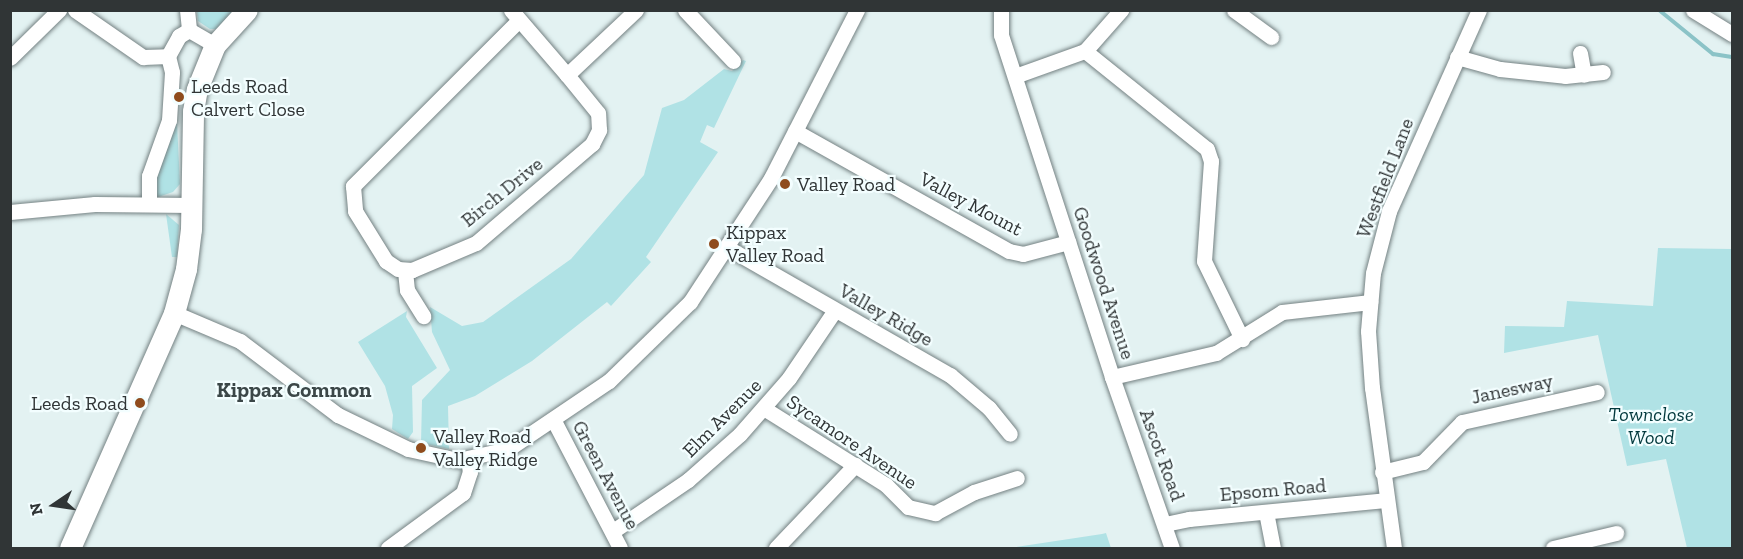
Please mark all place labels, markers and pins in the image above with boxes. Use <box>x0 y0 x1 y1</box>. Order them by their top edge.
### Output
place label: Leeds Road Calvert Close <box>191 74 305 121</box>
marker: Leeds Road Calvert Close <box>172 90 186 104</box>
place label: Valley Road <box>797 172 896 196</box>
marker: Valley Road <box>778 177 792 191</box>
place label: Kippax Valley Road <box>726 220 825 267</box>
marker: Kippax Valley Road <box>707 237 721 251</box>
place label: Leeds Road <box>31 391 128 415</box>
marker: Leeds Road <box>133 396 147 410</box>
place label: Valley Road Valley Ridge <box>433 424 538 471</box>
marker: Valley Road Valley Ridge <box>414 441 428 455</box>

